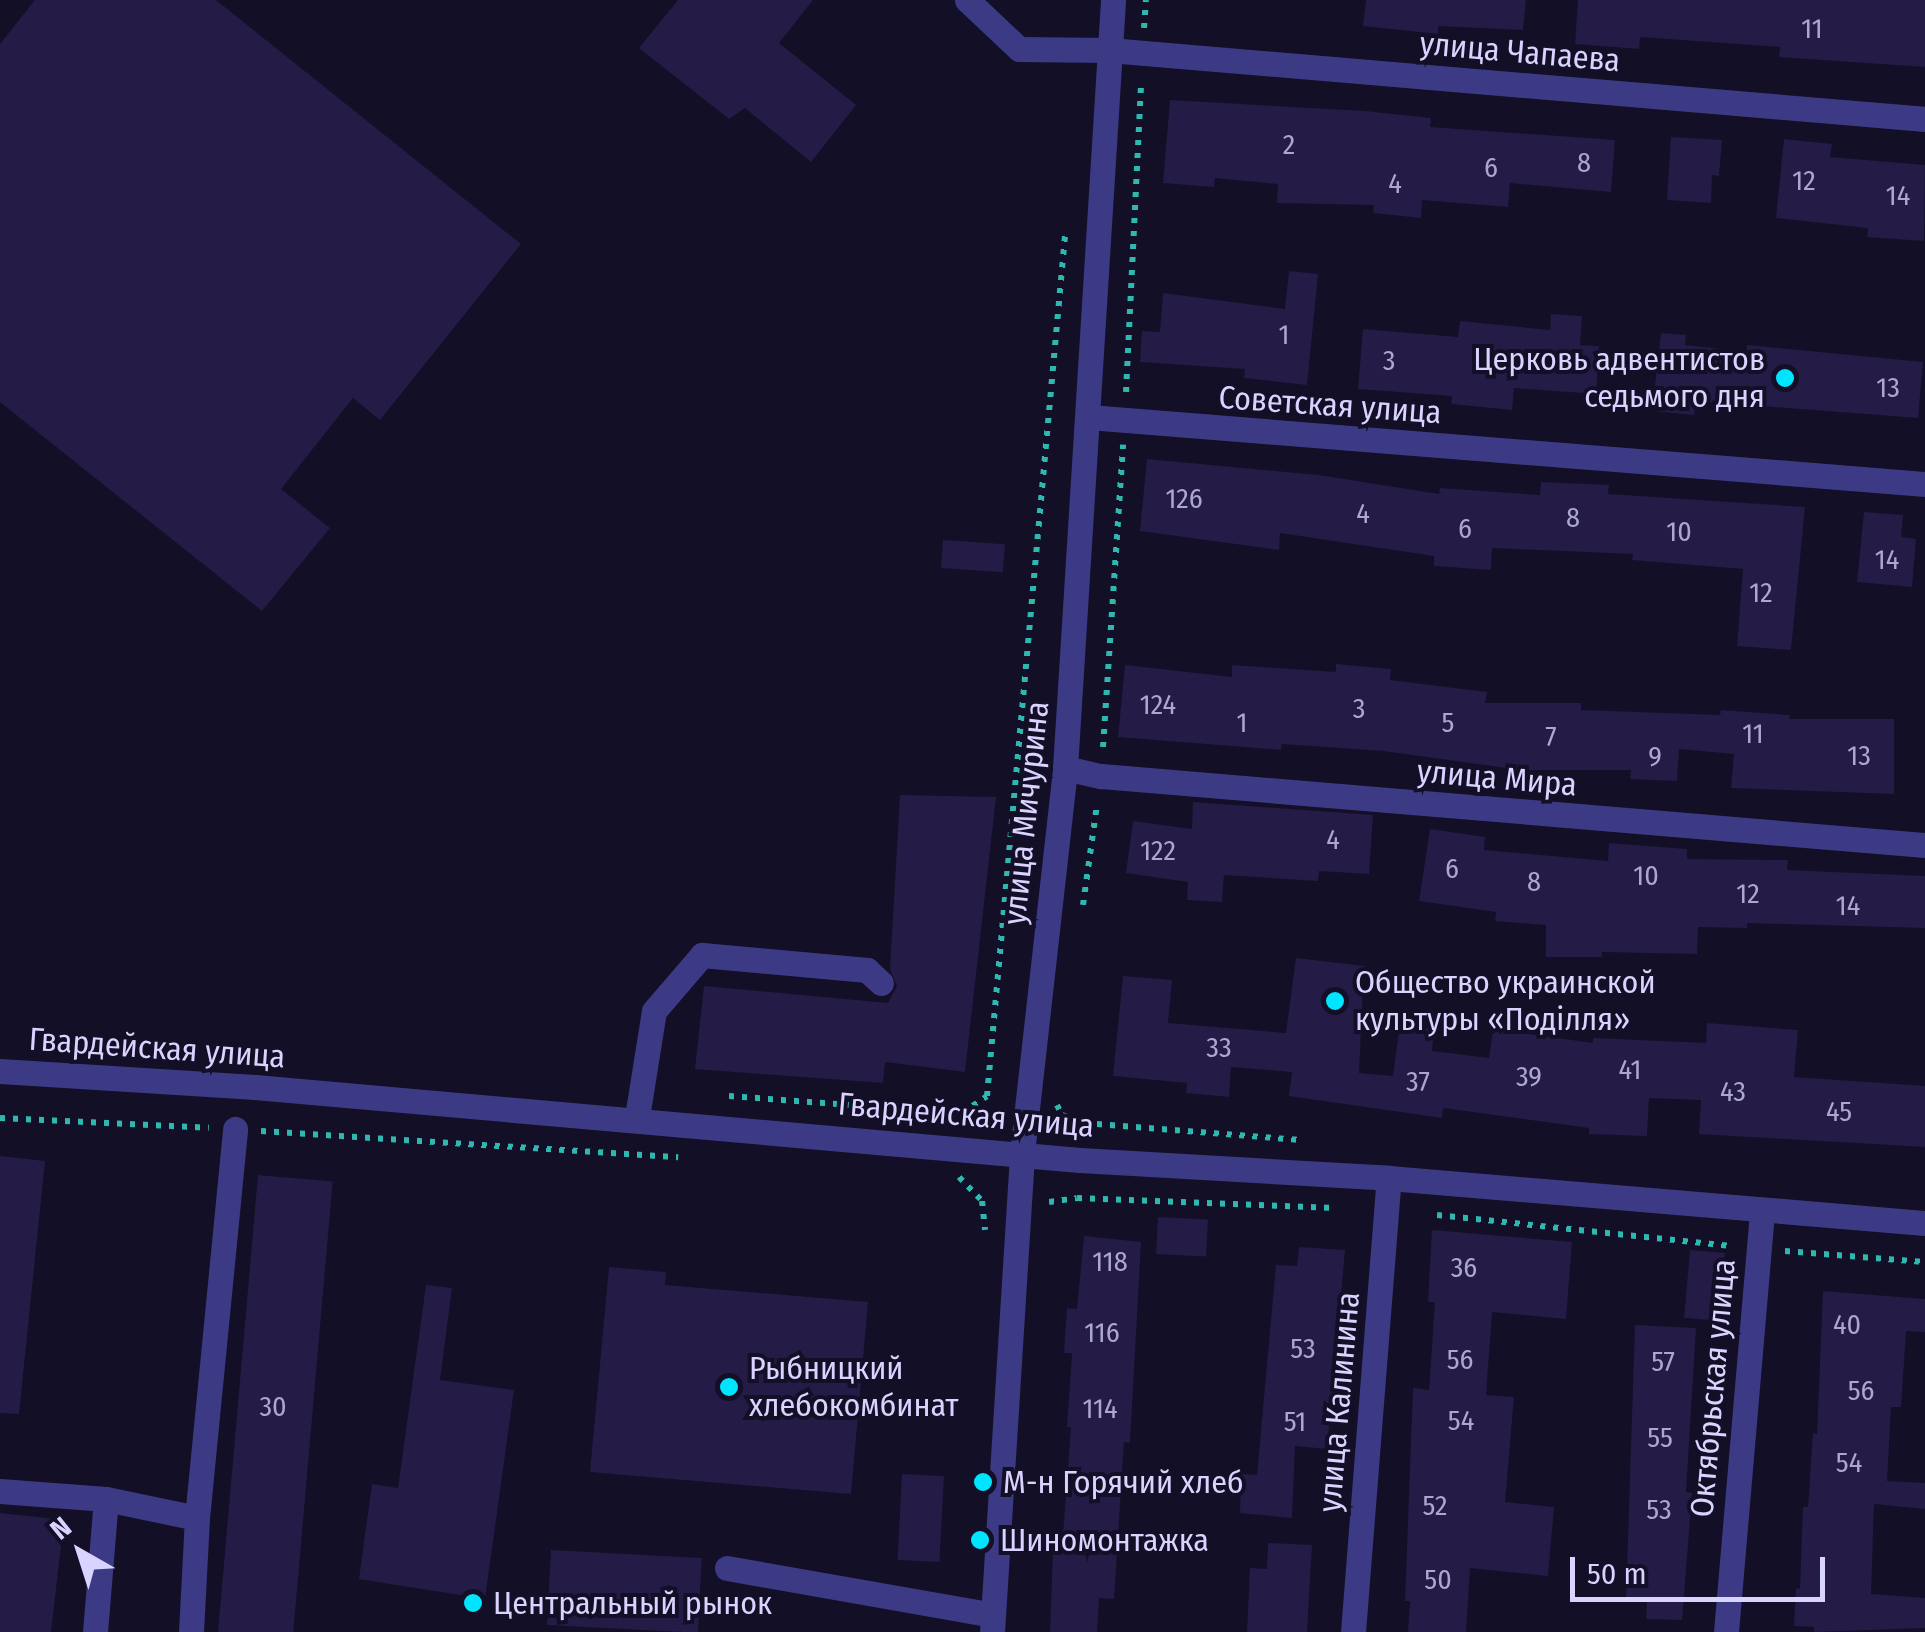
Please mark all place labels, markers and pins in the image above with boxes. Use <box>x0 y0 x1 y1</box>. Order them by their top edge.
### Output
place label: Церковь адвентистов седьмого дня <box>1473 341 1765 416</box>
marker: Церковь адвентистов седьмого дня <box>1774 367 1796 389</box>
place label: Общество украинской культуры «Поділля» <box>1355 964 1656 1039</box>
marker: Общество украинской культуры «Поділля» <box>1324 990 1346 1012</box>
place label: Рыбницкий хлебокомбинат <box>749 1350 959 1425</box>
marker: Рыбницкий хлебокомбинат <box>718 1376 740 1398</box>
place label: М-н Горячий хлеб <box>1003 1463 1244 1501</box>
marker: М-н Горячий хлеб <box>972 1471 994 1493</box>
place label: Шиномонтажка <box>1000 1521 1209 1559</box>
marker: Шиномонтажка <box>969 1529 991 1551</box>
place label: Центральный рынок <box>493 1584 772 1622</box>
marker: Центральный рынок <box>462 1592 484 1614</box>

